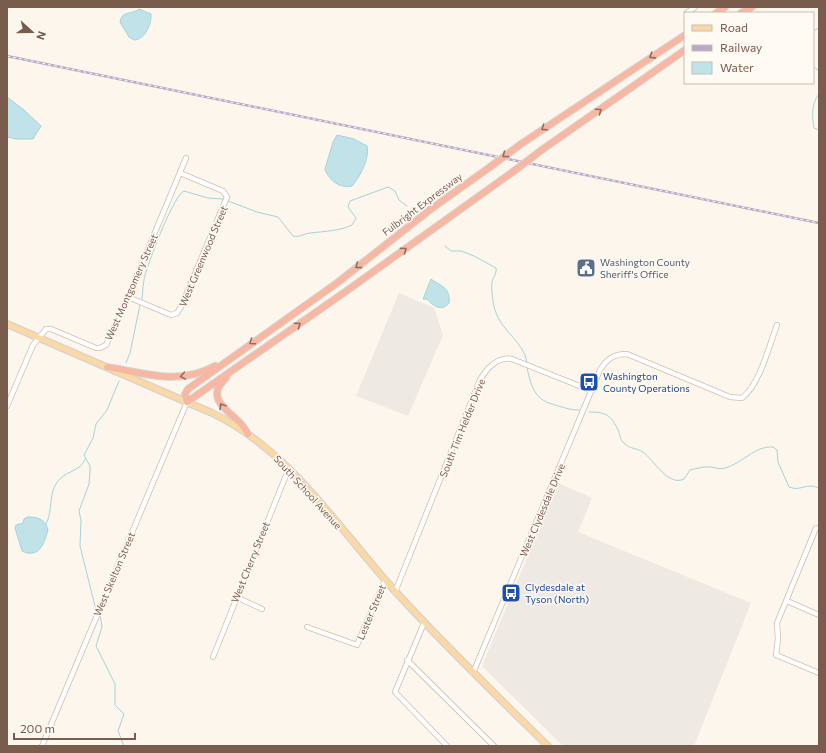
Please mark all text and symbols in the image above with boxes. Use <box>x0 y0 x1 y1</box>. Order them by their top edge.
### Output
north arrow <box>12 12 52 52</box>
legend <box>684 12 814 84</box>
text: Road <box>720 20 748 34</box>
text: N <box>34 30 49 42</box>
text: Railway <box>720 40 762 54</box>
one-way arrow <box>649 52 656 59</box>
text: Water <box>720 60 754 74</box>
one-way arrow <box>594 109 601 116</box>
one-way arrow <box>541 123 548 131</box>
one-way arrow <box>503 151 510 158</box>
street label: Fulbright Expressway <box>380 170 464 238</box>
street label: West Greenwood Street <box>176 204 230 308</box>
street label: West Montgomery Street <box>102 232 160 342</box>
one-way arrow <box>400 247 407 255</box>
place label: Washington County Sheriff's Office <box>600 256 690 280</box>
public building icon: Washington County Sheriff's Office <box>575 257 597 279</box>
one-way arrow <box>356 261 363 268</box>
one-way arrow <box>294 322 301 330</box>
one-way arrow <box>250 337 257 344</box>
place label: Washington County Operations <box>603 370 690 394</box>
bus stop icon: Washington County Operations <box>578 371 600 393</box>
one-way arrow <box>180 372 187 380</box>
street label: South Tim Helder Drive <box>437 377 487 479</box>
one-way arrow <box>219 403 227 410</box>
street label: South School Avenue <box>272 453 344 531</box>
street label: West Clydesdale Drive <box>517 462 567 558</box>
street label: West Cherry Street <box>228 520 272 604</box>
street label: West Skelton Street <box>91 530 137 618</box>
place label: Clydesdale at Tyson (North) <box>525 581 589 605</box>
street label: Lester Street <box>354 582 388 642</box>
bus stop icon: Clydesdale at Tyson (North) <box>500 582 522 604</box>
scale bar <box>14 715 135 741</box>
text: 200 m <box>20 721 55 735</box>

